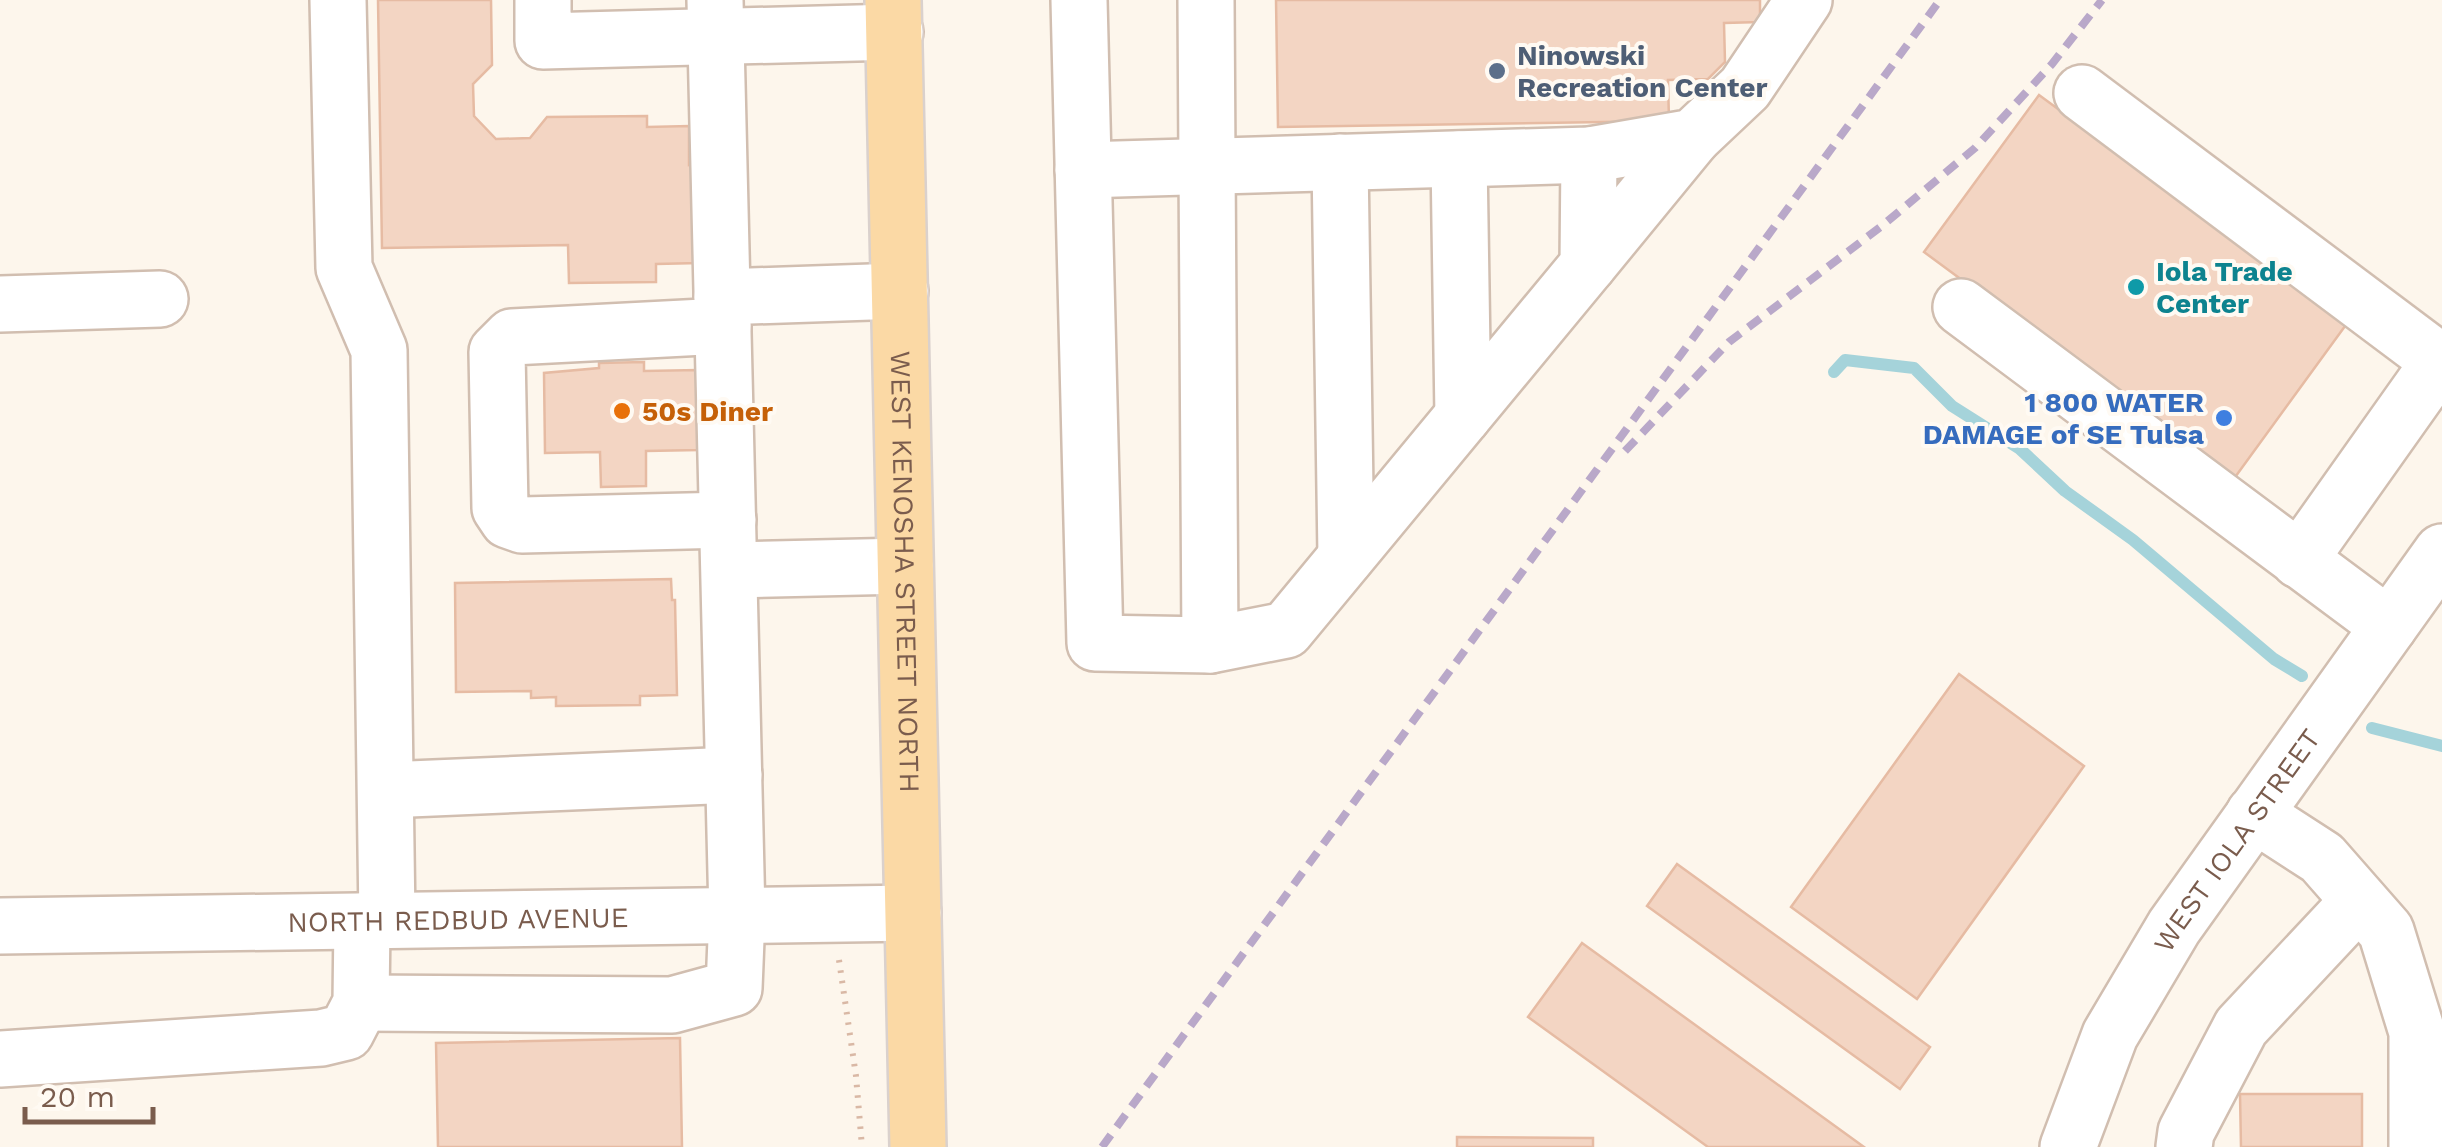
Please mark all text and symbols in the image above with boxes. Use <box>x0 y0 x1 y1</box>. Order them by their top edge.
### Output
place label: Ninowski Recreation Center <box>1517 39 1768 104</box>
marker: Ninowski Recreation Center <box>1486 60 1508 82</box>
place label: Iola Trade Center <box>2156 255 2293 320</box>
marker: Iola Trade Center <box>2125 276 2147 298</box>
street label: WEST KENOSHA STREET NORTH <box>884 351 926 793</box>
place label: 1 800 WATER DAMAGE of SE Tulsa <box>1923 386 2205 451</box>
place label: 50s Diner <box>642 395 773 428</box>
marker: 50s Diner <box>611 400 633 422</box>
marker: 1 800 WATER DAMAGE of SE Tulsa <box>2213 407 2235 429</box>
street label: WEST IOLA STREET <box>2147 723 2327 958</box>
street label: NORTH REDBUD AVENUE <box>287 901 629 939</box>
scale bar <box>25 1062 152 1124</box>
text: 20 m <box>40 1079 115 1114</box>

